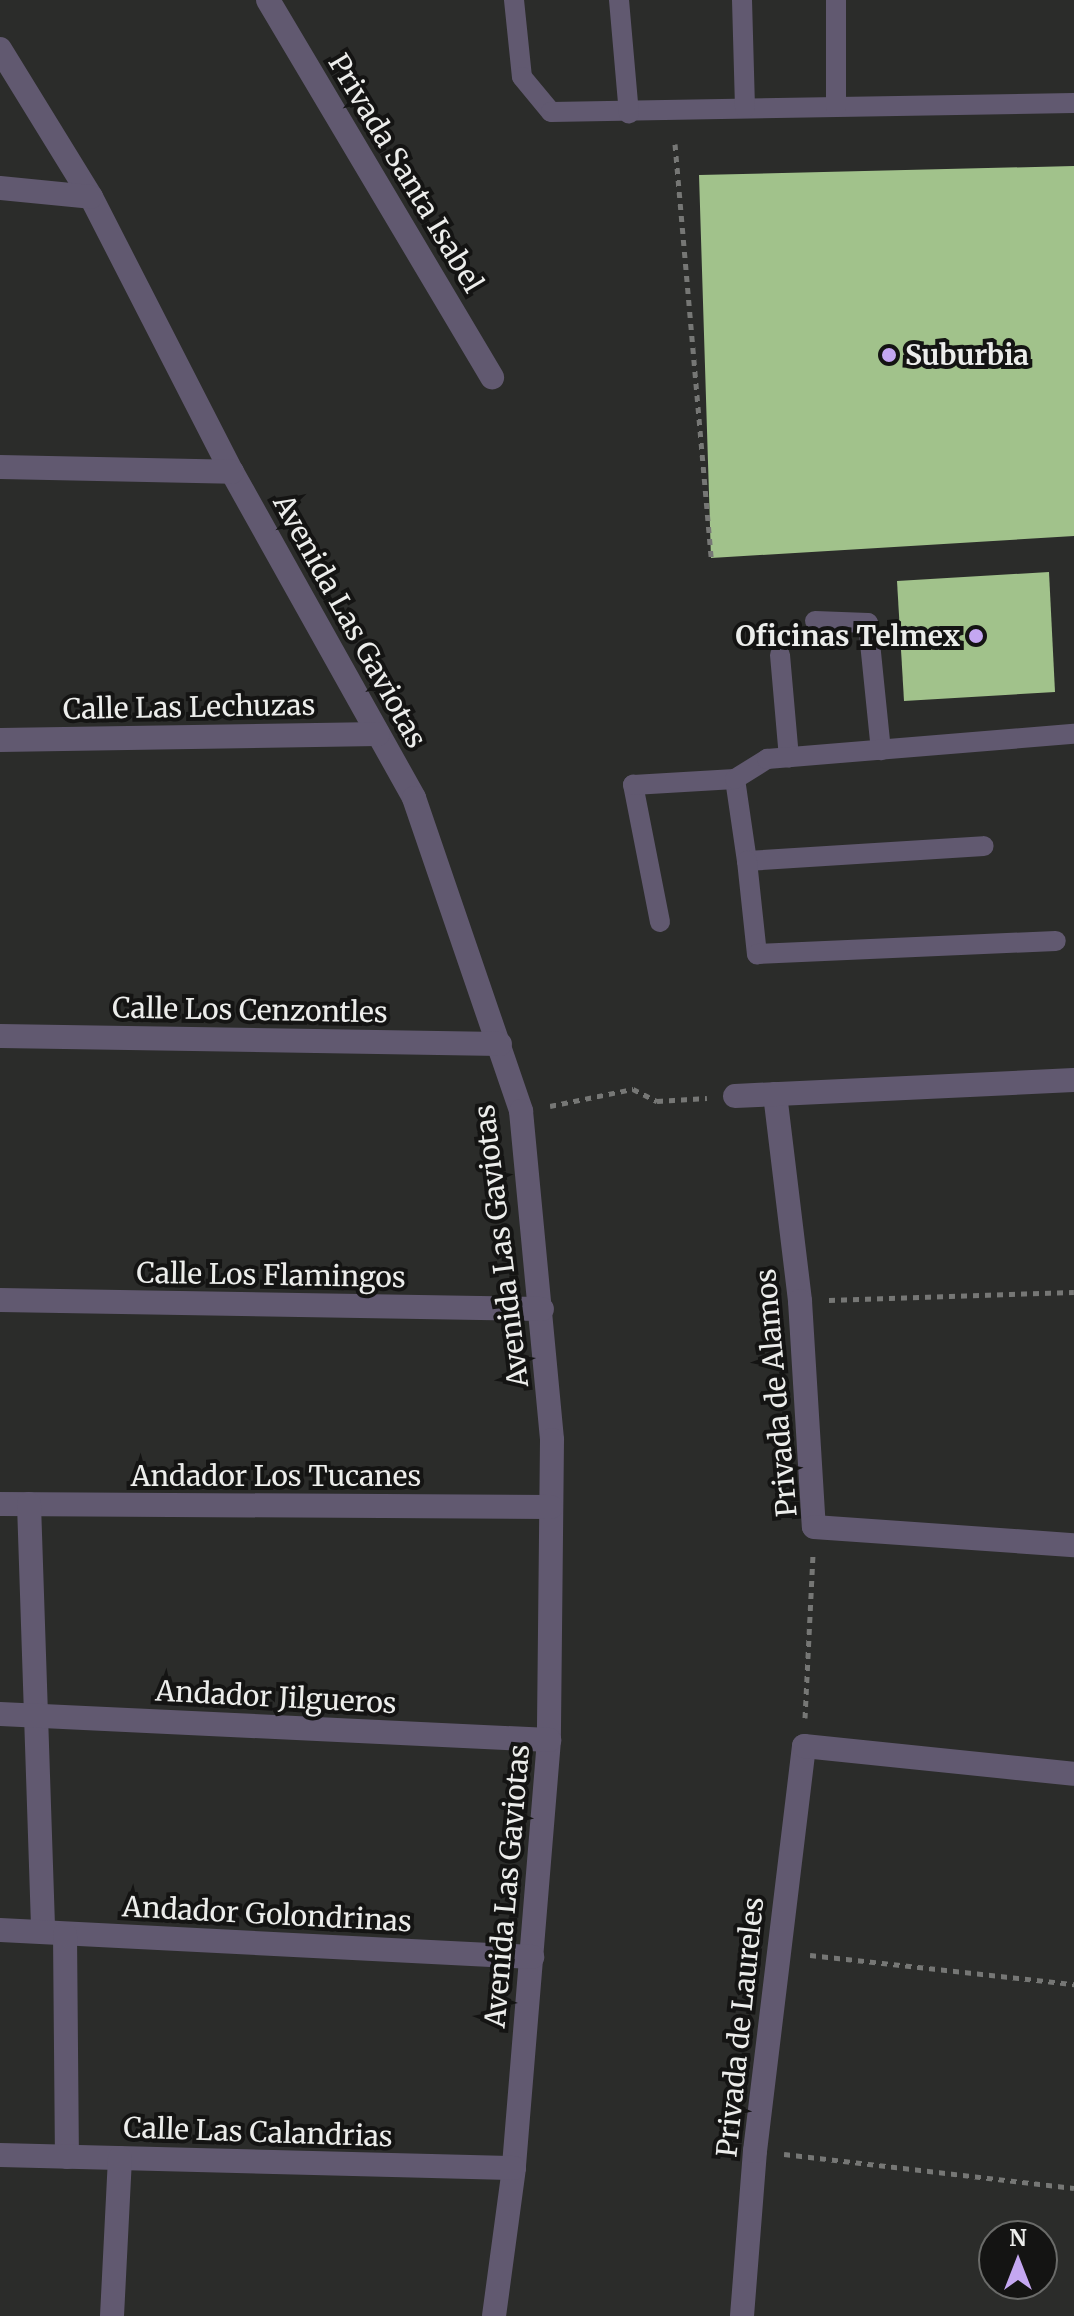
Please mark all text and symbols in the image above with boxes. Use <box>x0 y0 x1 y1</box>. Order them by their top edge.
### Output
street label: Privada Santa Isabel <box>322 48 490 298</box>
place label: Suburbia <box>905 338 1029 372</box>
marker: Suburbia <box>880 346 898 364</box>
street label: Avenida Las Gaviotas <box>266 489 434 753</box>
place label: Oficinas Telmex <box>735 619 960 653</box>
marker: Oficinas Telmex <box>967 627 985 645</box>
street label: Calle Las Lechuzas <box>62 688 316 726</box>
street label: Calle Los Cenzontles <box>112 991 388 1029</box>
street label: Avenida Las Gaviotas <box>467 1103 535 1389</box>
street label: Calle Los Flamingos <box>136 1256 406 1294</box>
street label: Privada de Alamos <box>748 1268 804 1518</box>
street label: Andador Los Tucanes <box>131 1459 421 1493</box>
street label: Andador Jilgueros <box>155 1674 397 1720</box>
street label: Avenida Las Gaviotas <box>478 1743 536 2029</box>
street label: Andador Golondrinas <box>121 1890 413 1938</box>
street label: Privada de Laureles <box>710 1895 770 2159</box>
street label: Calle Las Calandrias <box>123 2111 393 2153</box>
north arrow <box>978 2220 1058 2300</box>
text: N <box>1009 2224 1027 2252</box>

